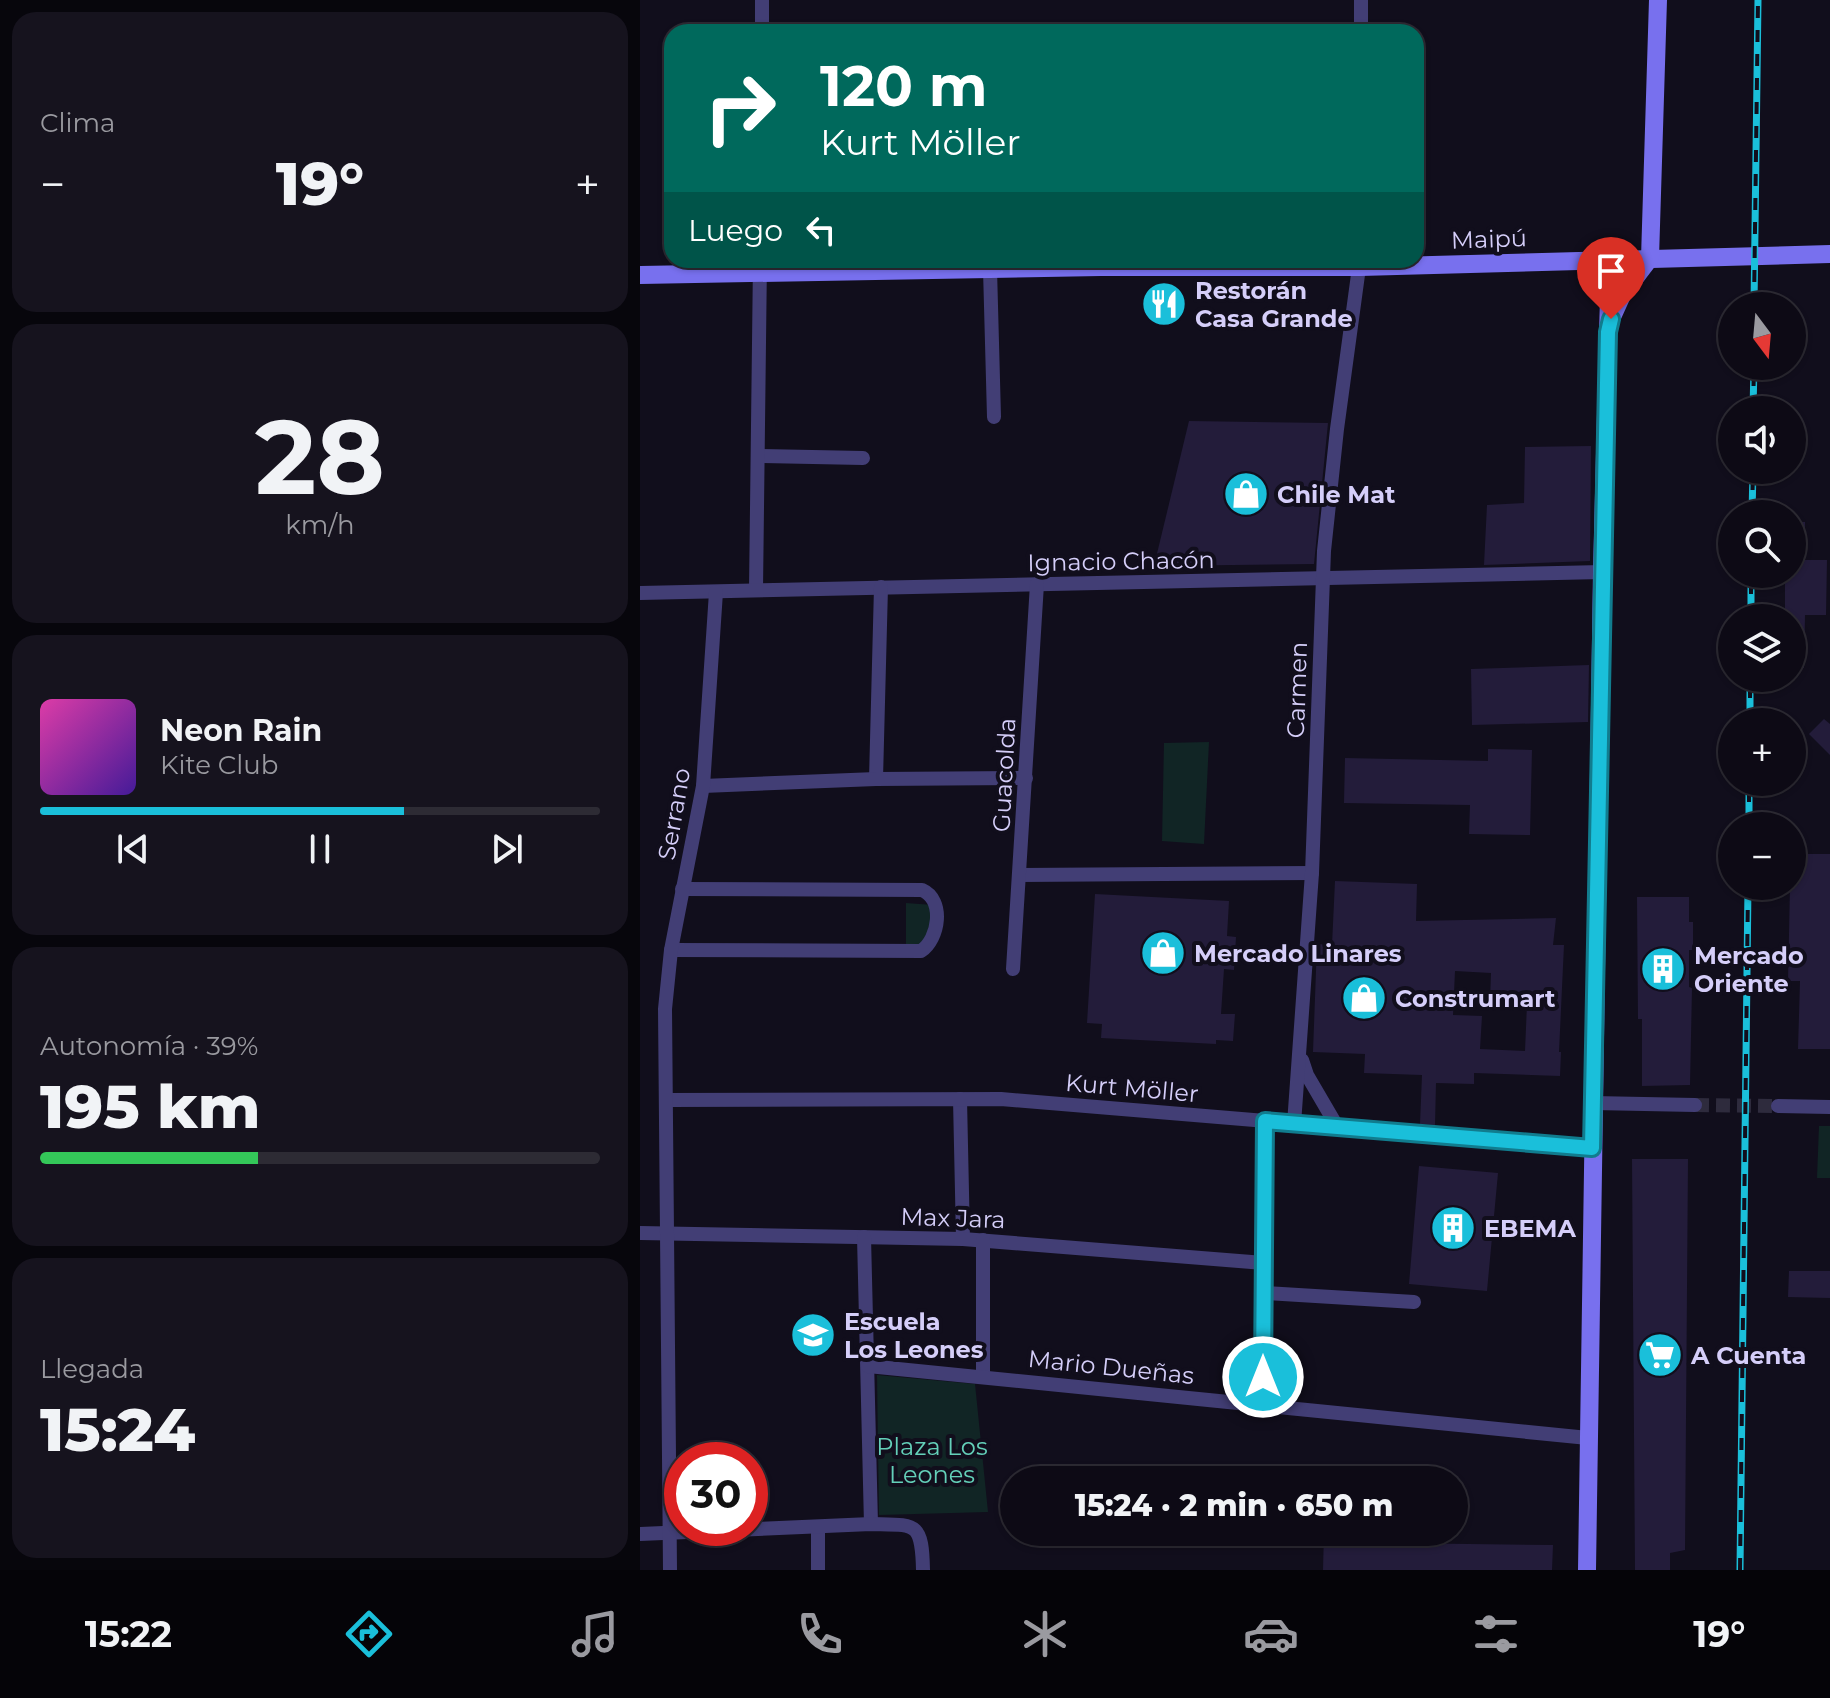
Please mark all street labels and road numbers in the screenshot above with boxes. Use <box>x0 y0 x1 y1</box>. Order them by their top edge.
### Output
street label: Maipú <box>1451 223 1527 255</box>
street label: Ignacio Chacón <box>1027 545 1215 577</box>
street label: Carmen <box>1281 641 1313 739</box>
street label: Guacolda <box>987 717 1021 833</box>
street label: Serrano <box>652 766 696 862</box>
street label: Kurt Möller <box>1064 1068 1200 1108</box>
street label: Max Jara <box>900 1202 1006 1234</box>
street label: Mario Dueñas <box>1027 1344 1195 1390</box>

